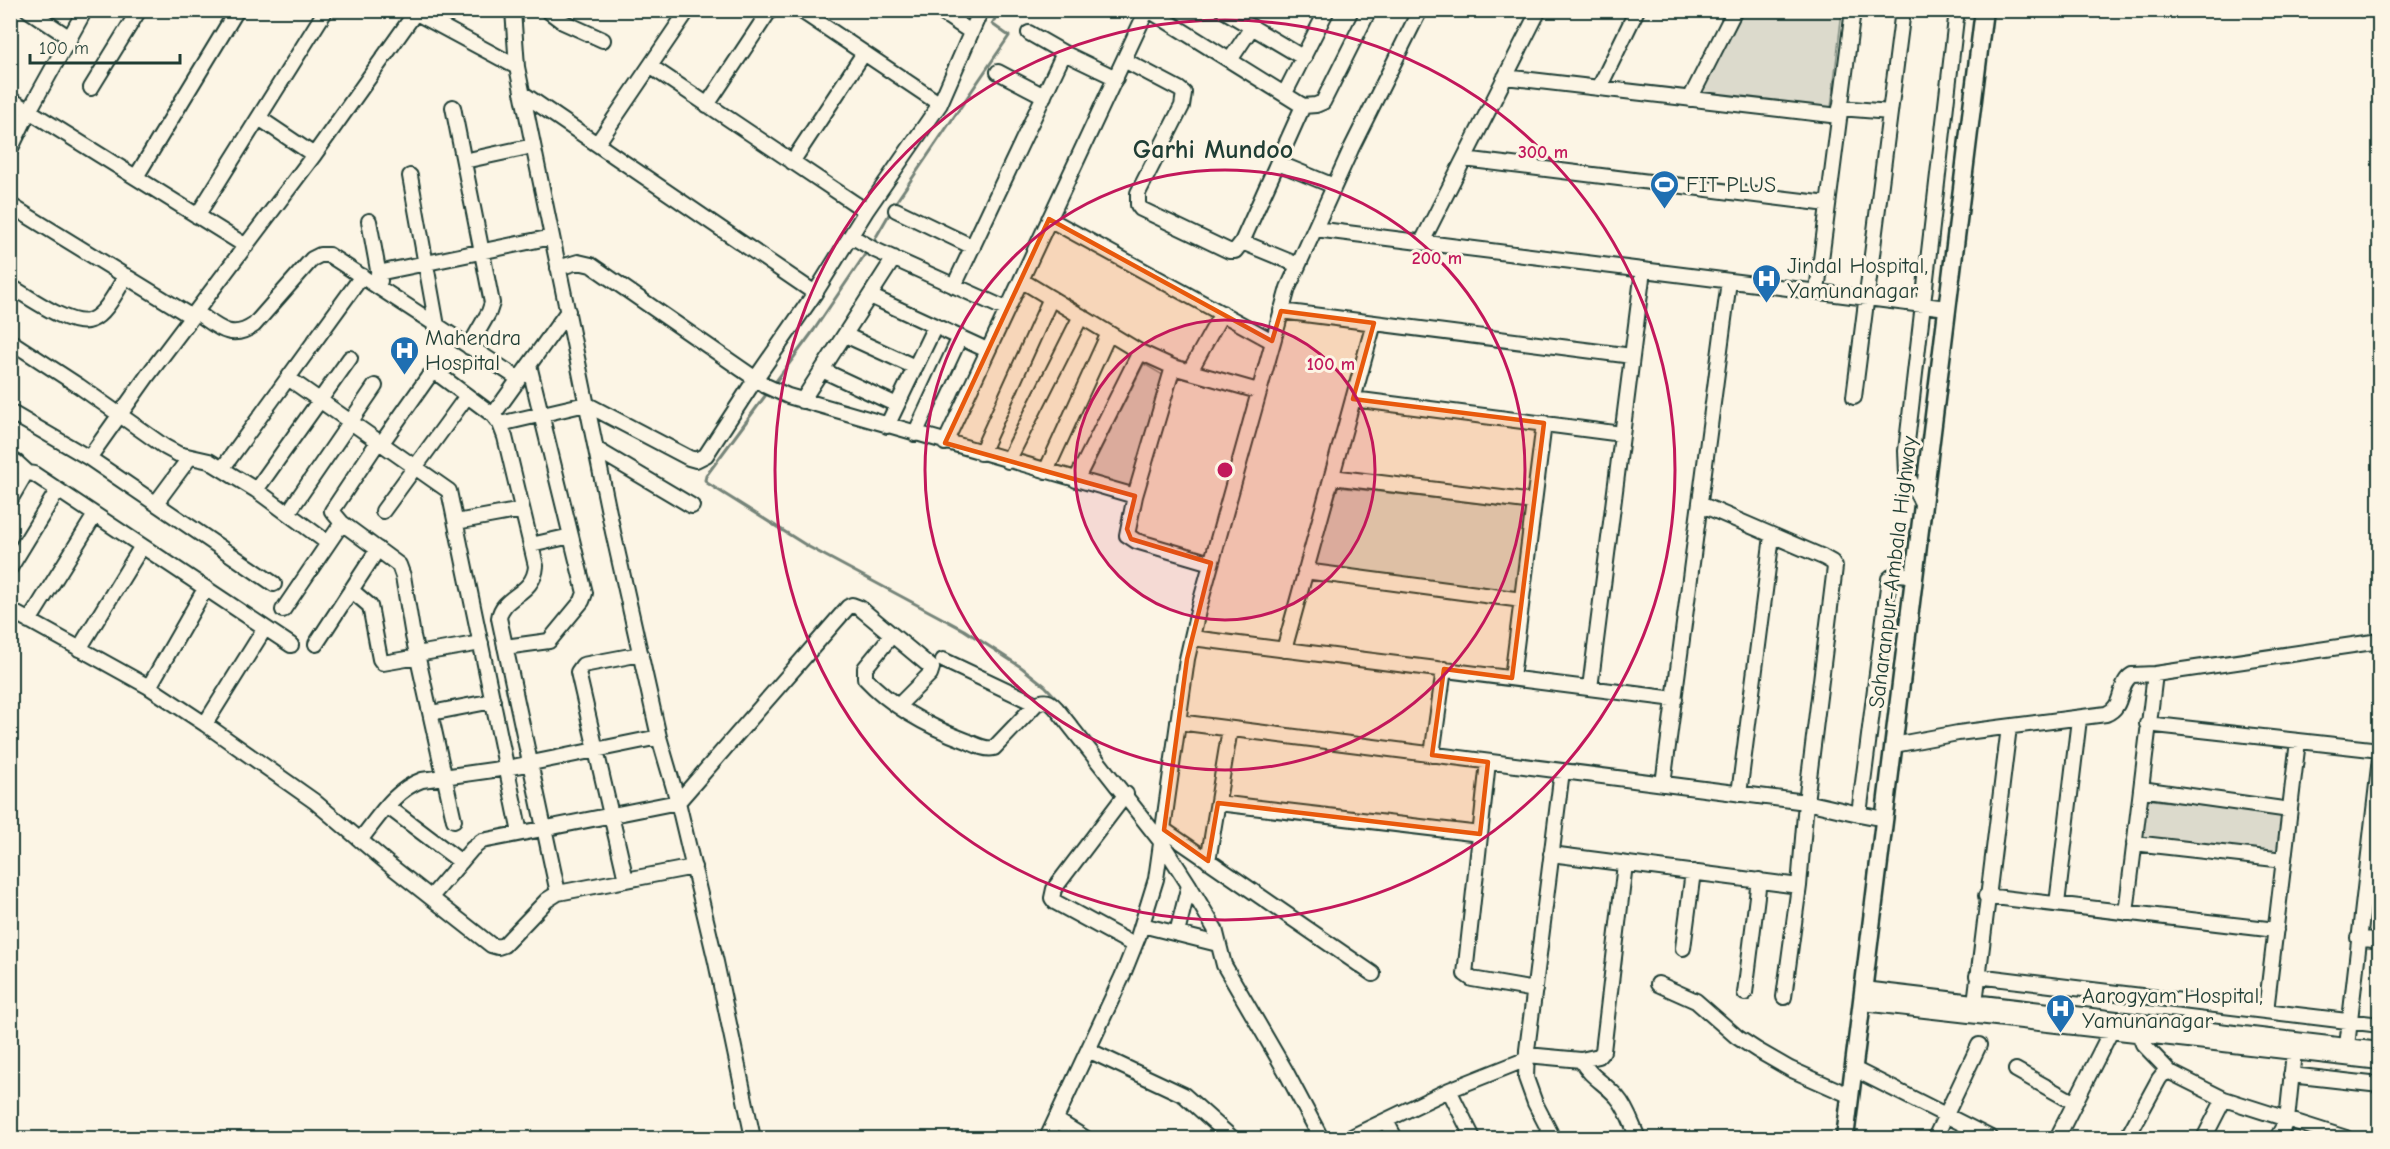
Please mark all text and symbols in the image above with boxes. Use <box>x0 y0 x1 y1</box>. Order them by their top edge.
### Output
scale bar <box>30 27 180 65</box>
text: 100 m <box>39 38 89 59</box>
district label: Garhi Mundoo <box>1133 135 1293 165</box>
text: 300 m <box>1518 142 1568 163</box>
sports icon: FIT PLUS <box>1649 168 1681 210</box>
place label: FIT PLUS <box>1686 172 1776 198</box>
text: 200 m <box>1412 248 1462 269</box>
place label: Jindal Hospital, Yamunanagar <box>1787 253 1928 304</box>
hospital icon: Jindal Hospital, Yamunanagar <box>1750 262 1782 304</box>
place label: Mahendra Hospital <box>425 325 521 376</box>
hospital icon: Mahendra Hospital <box>388 334 420 376</box>
text: 100 m <box>1307 354 1355 375</box>
street label: Saharanpur-Ambala Highway <box>1863 434 1923 710</box>
centre of rings <box>1215 460 1235 480</box>
place label: Aarogyam Hospital, Yamunanagar <box>2082 983 2263 1034</box>
hospital icon: Aarogyam Hospital, Yamunanagar <box>2045 992 2077 1034</box>

